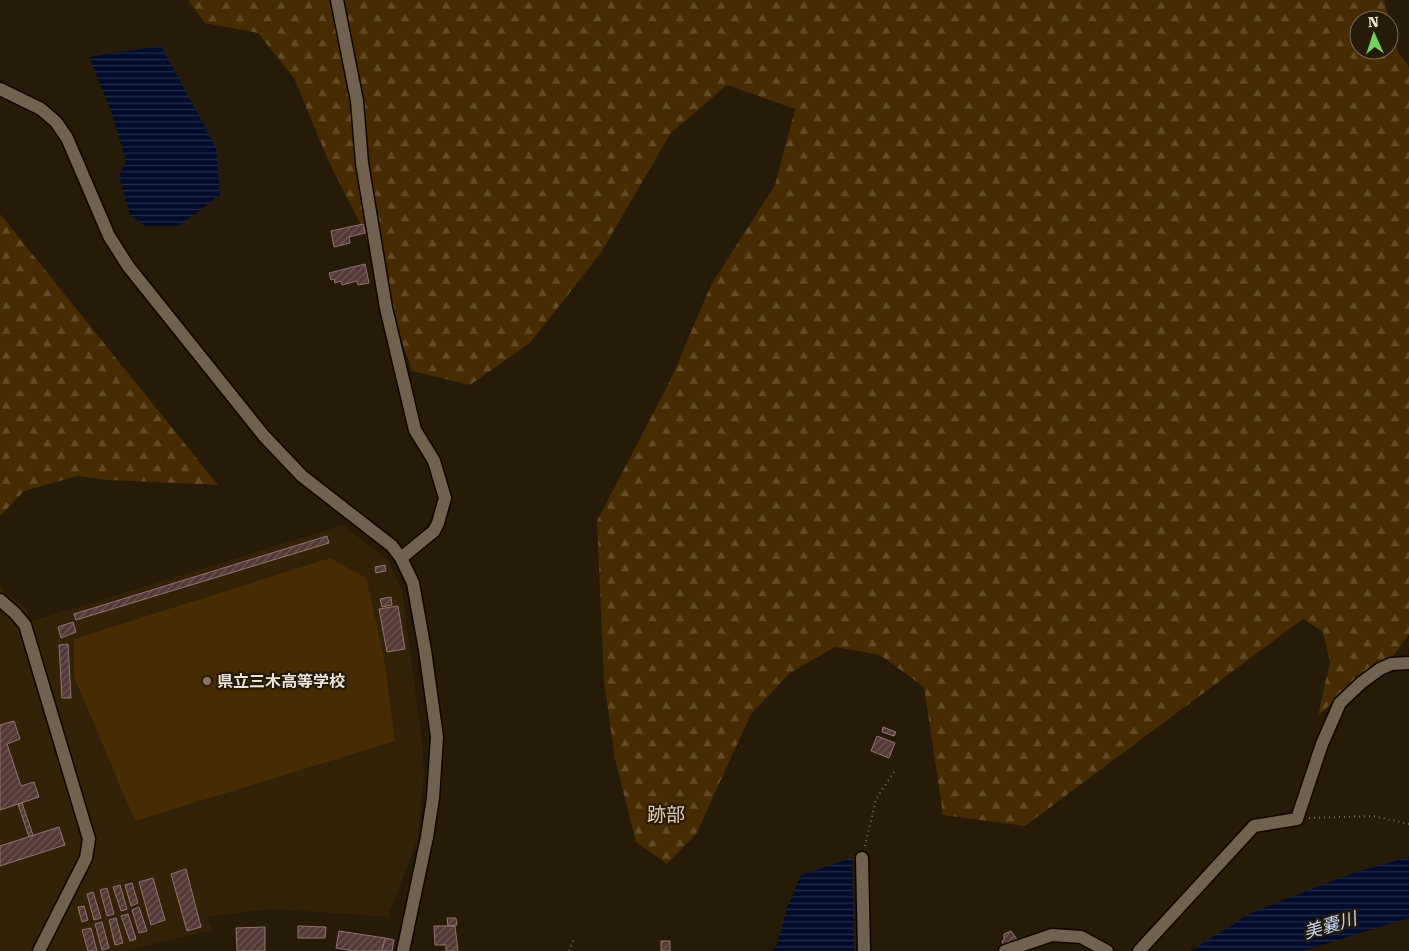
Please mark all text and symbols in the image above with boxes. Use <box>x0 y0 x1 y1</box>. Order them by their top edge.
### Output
north arrow <box>1349 10 1399 60</box>
text: N <box>1368 14 1379 30</box>
place label: 県立三木高等学校 <box>217 672 345 691</box>
marker: 県立三木高等学校 <box>201 675 213 687</box>
district label: 跡部 <box>647 803 685 826</box>
water label: 美嚢川 <box>1301 907 1361 943</box>

